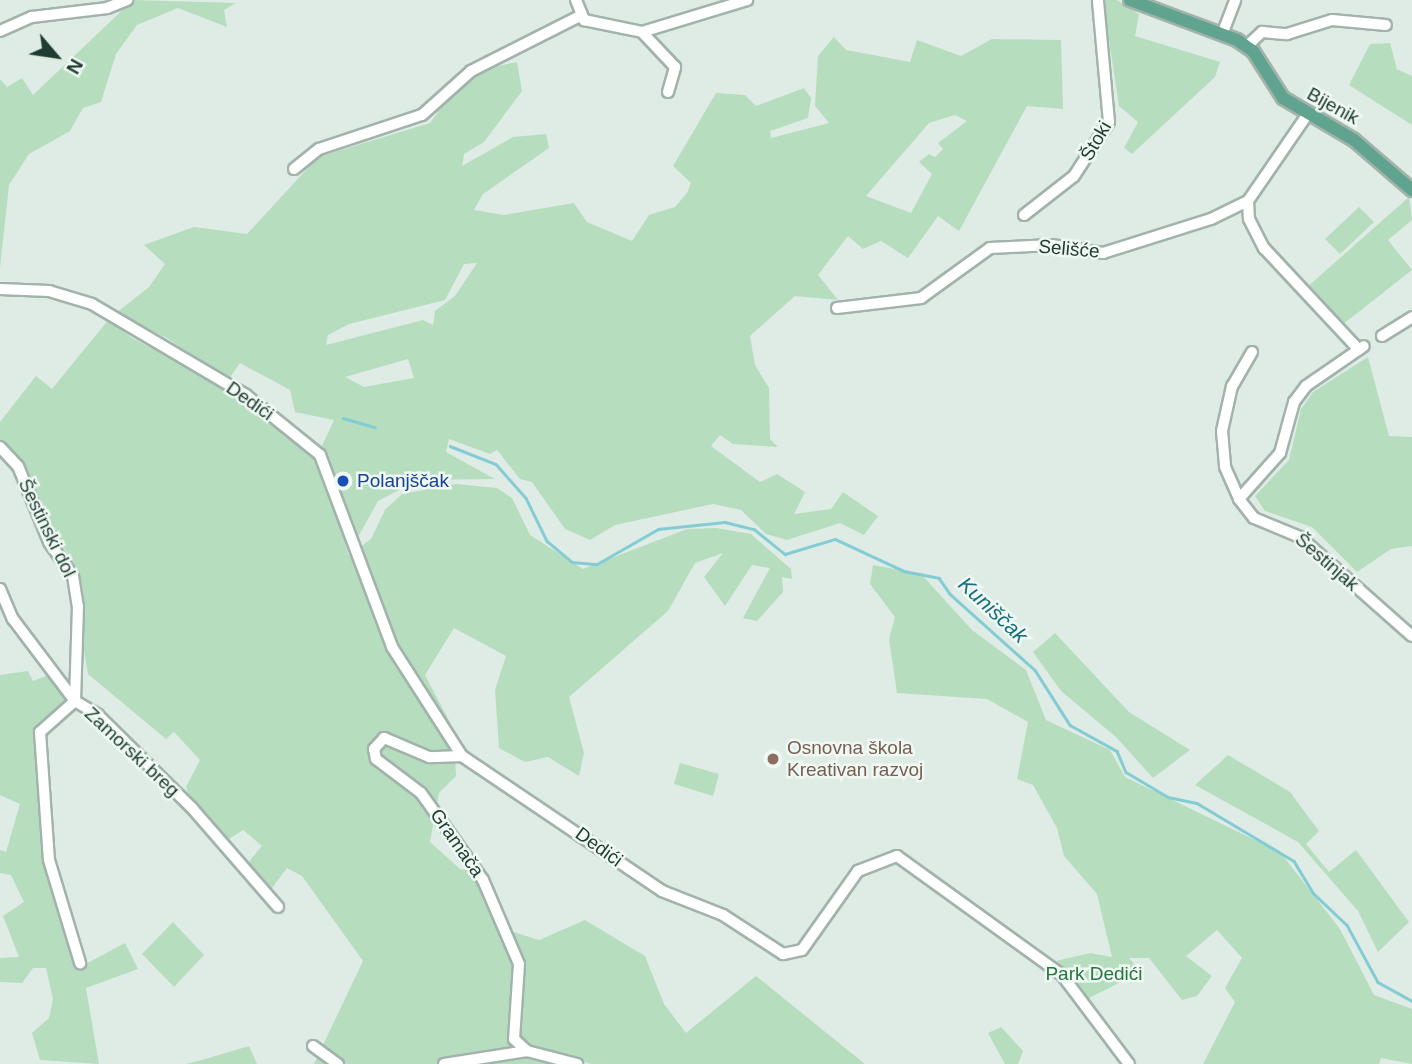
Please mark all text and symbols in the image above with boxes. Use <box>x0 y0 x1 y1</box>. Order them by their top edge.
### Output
north arrow <box>21 21 91 91</box>
text: N <box>62 55 87 78</box>
street label: Bijenik <box>1303 82 1363 130</box>
street label: Štoki <box>1076 117 1116 165</box>
street label: Selišće <box>1037 235 1101 263</box>
street label: Dedići <box>222 377 278 425</box>
place label: Polanjščak <box>357 470 449 492</box>
marker: Polanjščak <box>335 473 351 489</box>
street label: Šestinski dol <box>13 475 81 581</box>
street label: Šestinjak <box>1290 528 1364 596</box>
water label: Kuniščak <box>953 572 1033 648</box>
street label: Zamorski breg <box>80 702 184 802</box>
place label: Osnovna škola Kreativan razvoj <box>787 737 923 781</box>
marker: Osnovna škola Kreativan razvoj <box>765 751 781 767</box>
street label: Gramača <box>425 804 489 882</box>
street label: Dedići <box>571 822 627 872</box>
park label: Park Dedići <box>1045 963 1143 985</box>

